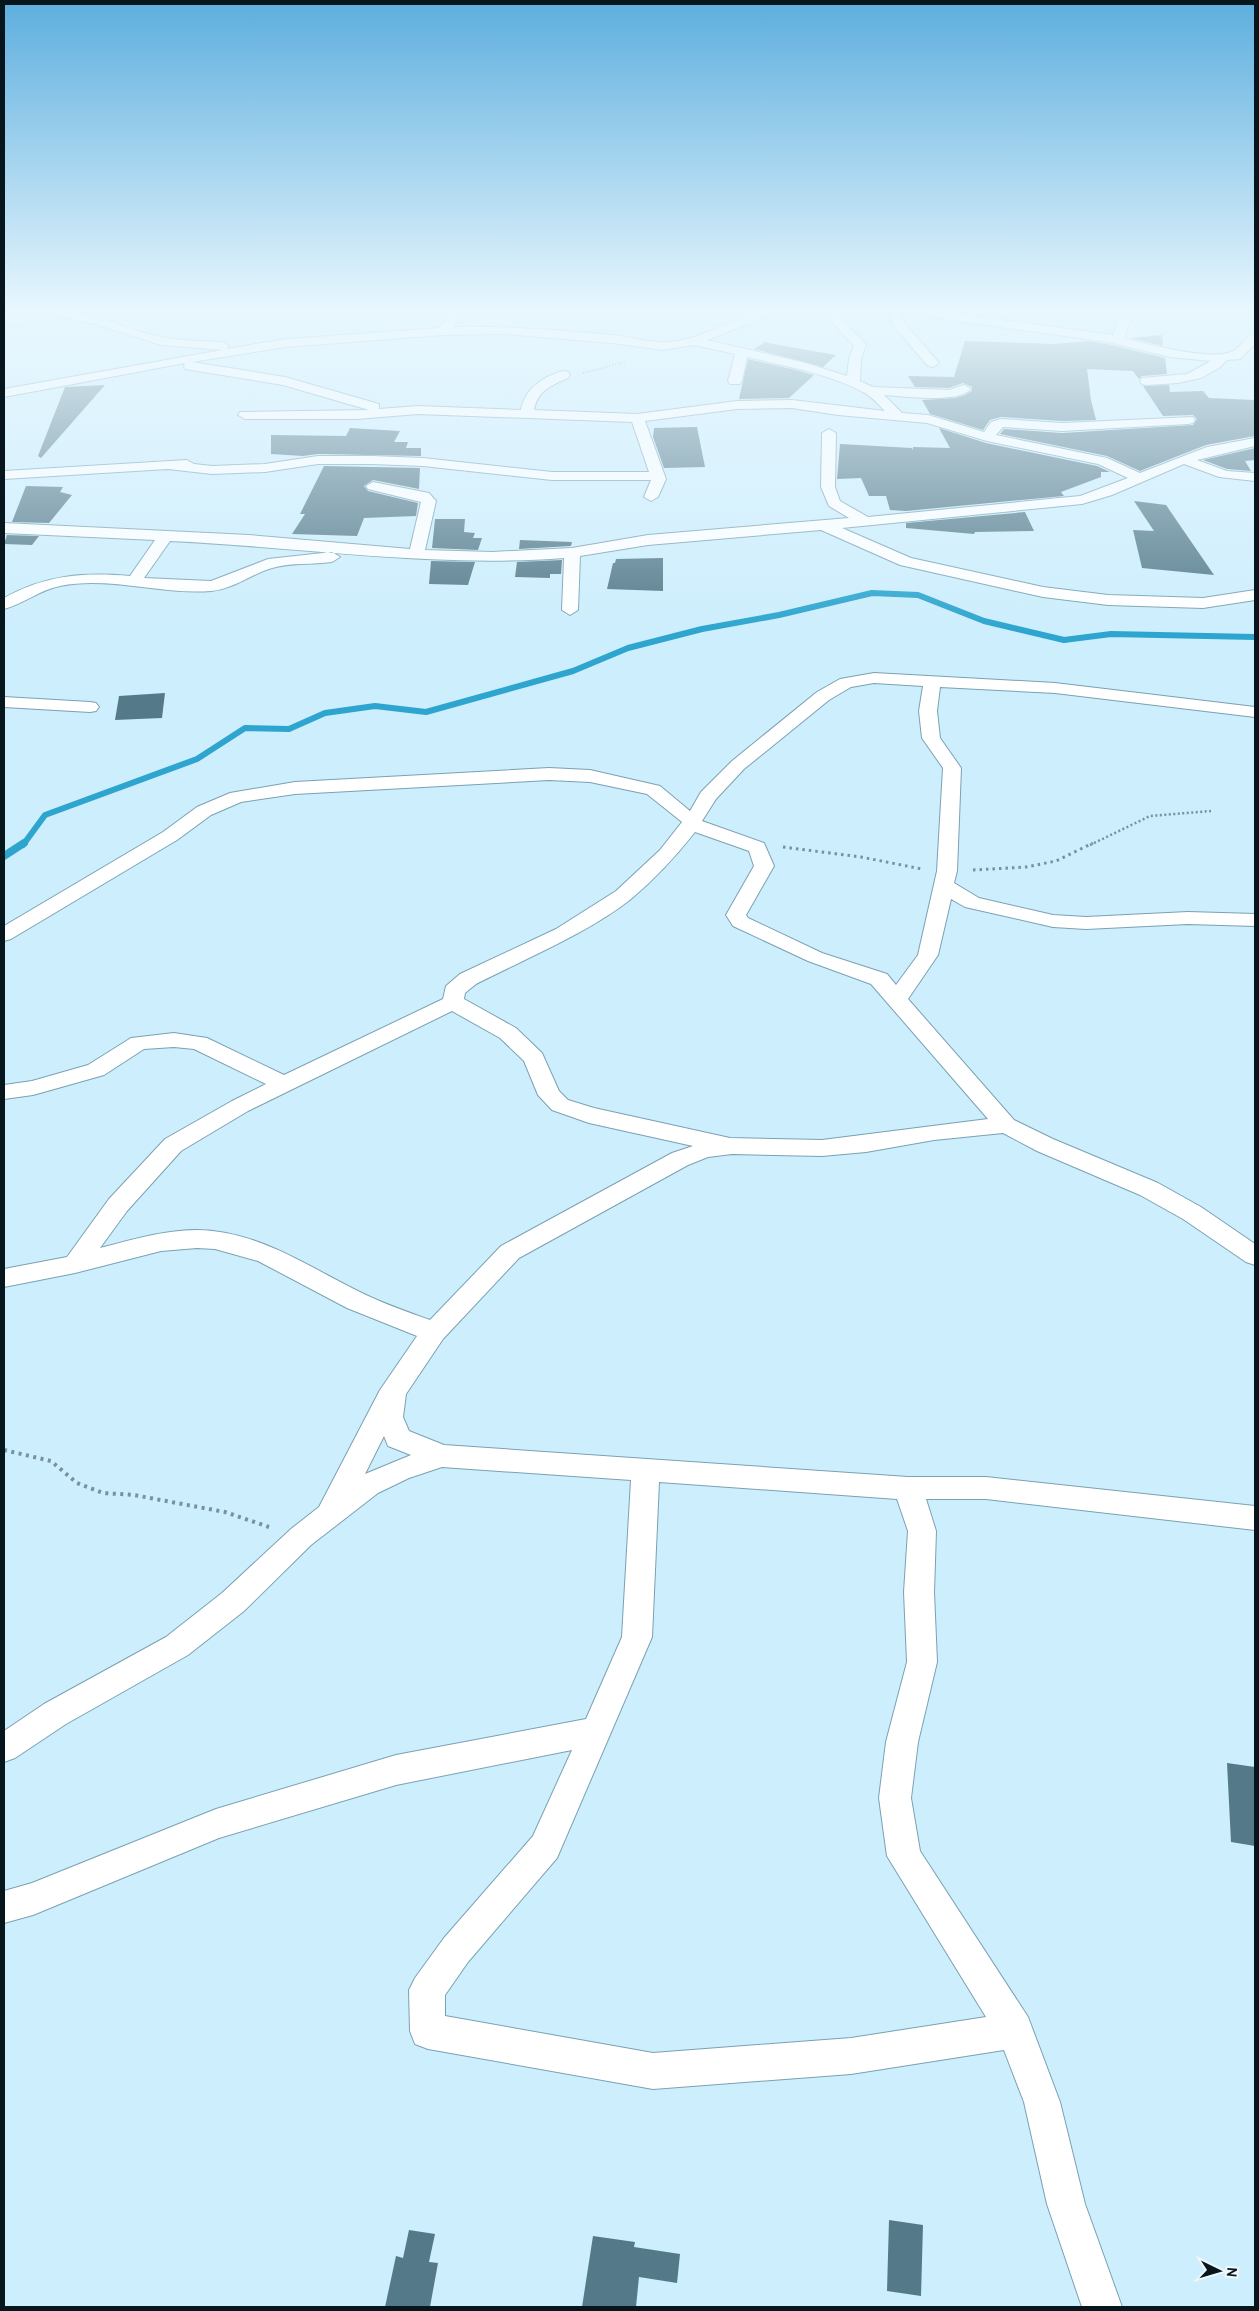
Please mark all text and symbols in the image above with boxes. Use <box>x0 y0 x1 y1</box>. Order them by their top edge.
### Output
north arrow <box>1194 2246 1244 2296</box>
text: N <box>1222 2266 1239 2278</box>

